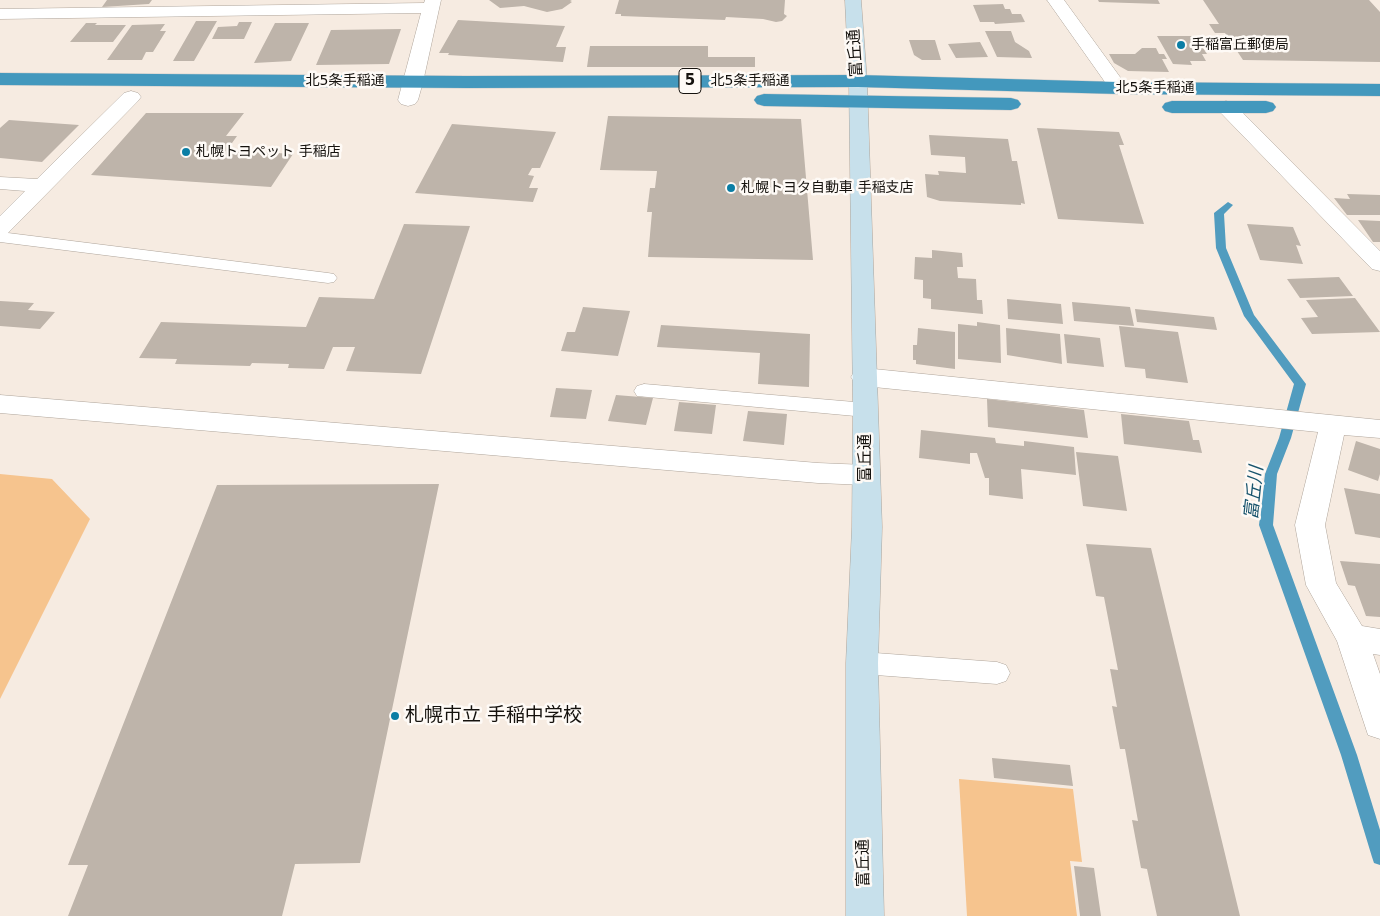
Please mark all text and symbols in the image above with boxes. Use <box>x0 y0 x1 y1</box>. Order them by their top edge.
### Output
street label: 富丘通 <box>845 28 867 78</box>
place label: 手稲富丘郵便局 <box>1191 37 1289 53</box>
marker: 手稲富丘郵便局 <box>1175 39 1187 51</box>
road number: 5 <box>679 68 701 94</box>
street label: 北5条手稲通 <box>306 73 384 89</box>
street label: 北5条手稲通 <box>711 73 789 89</box>
street label: 北5条手稲通 <box>1116 80 1194 96</box>
place label: 札幌トヨペット 手稲店 <box>196 144 340 160</box>
marker: 札幌トヨペット 手稲店 <box>180 146 192 158</box>
place label: 札幌トヨタ自動車 手稲支店 <box>741 180 913 196</box>
marker: 札幌トヨタ自動車 手稲支店 <box>725 182 737 194</box>
street label: 富丘通 <box>856 434 876 482</box>
water label: 富丘川 <box>1241 465 1269 521</box>
place label: 札幌市立 手稲中学校 <box>405 705 582 727</box>
marker: 札幌市立 手稲中学校 <box>389 710 401 722</box>
street label: 富丘通 <box>854 839 874 887</box>

